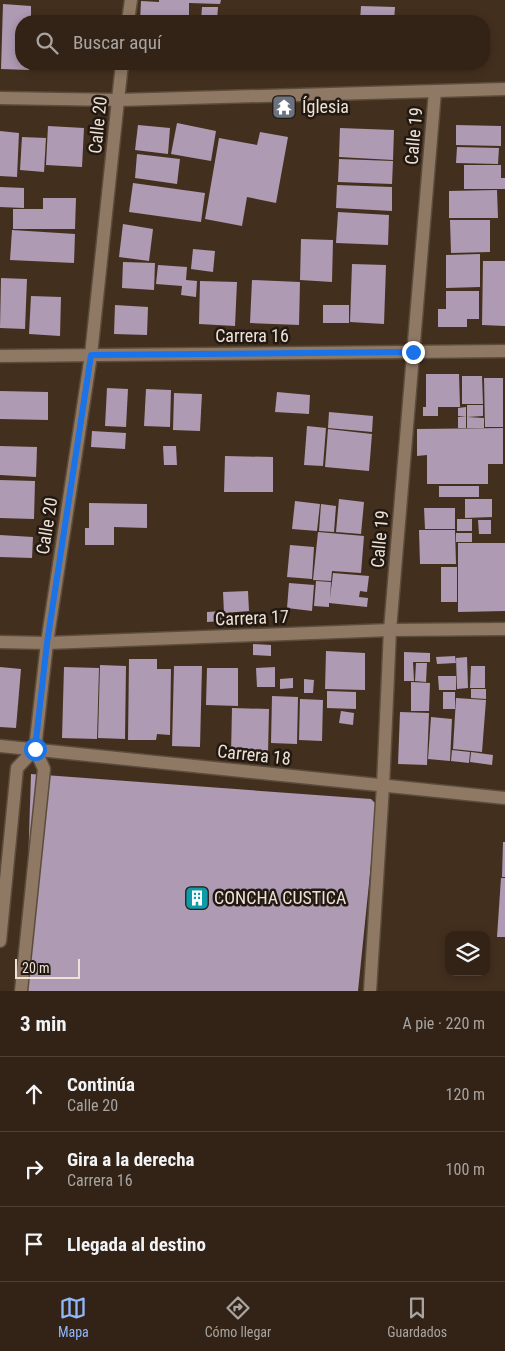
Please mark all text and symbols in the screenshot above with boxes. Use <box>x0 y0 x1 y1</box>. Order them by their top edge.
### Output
search box <box>15 15 490 70</box>
icon: search <box>33 29 61 57</box>
text: Buscar aquí <box>73 31 162 54</box>
temple icon: Íglesia <box>271 94 297 120</box>
street label: Calle 20 <box>84 95 111 155</box>
place label: Íglesia <box>302 96 349 117</box>
street label: Calle 19 <box>401 106 426 165</box>
street label: Carrera 16 <box>215 325 289 346</box>
route end <box>402 341 425 364</box>
street label: Calle 20 <box>32 496 61 556</box>
street label: Calle 19 <box>367 509 392 568</box>
street label: Carrera 17 <box>215 606 289 629</box>
route start <box>24 738 47 761</box>
street label: Carrera 18 <box>216 740 292 769</box>
building icon: CONCHA CUSTICA <box>184 885 210 911</box>
place label: CONCHA CUSTICA <box>214 887 347 908</box>
map controls <box>445 931 490 976</box>
button: layers <box>445 931 490 976</box>
scale bar <box>15 956 80 979</box>
text: 20 m <box>22 960 50 976</box>
text: 3 min <box>20 1012 67 1036</box>
text: A pie · 220 m <box>402 1014 485 1033</box>
text: Continúa <box>67 1073 135 1096</box>
icon: ahead <box>20 1080 48 1108</box>
text: 120 m <box>446 1085 485 1104</box>
text: Calle 20 <box>67 1096 118 1115</box>
text: Gira a la derecha <box>67 1148 194 1171</box>
icon: right <box>20 1155 48 1183</box>
text: 100 m <box>446 1160 485 1179</box>
text: Carrera 16 <box>67 1171 133 1190</box>
icon: arrive <box>20 1230 48 1258</box>
text: Llegada al destino <box>67 1233 206 1256</box>
tab: Mapa <box>58 1294 89 1340</box>
tab: Cómo llegar <box>205 1294 271 1340</box>
tab: Guardados <box>387 1294 447 1340</box>

